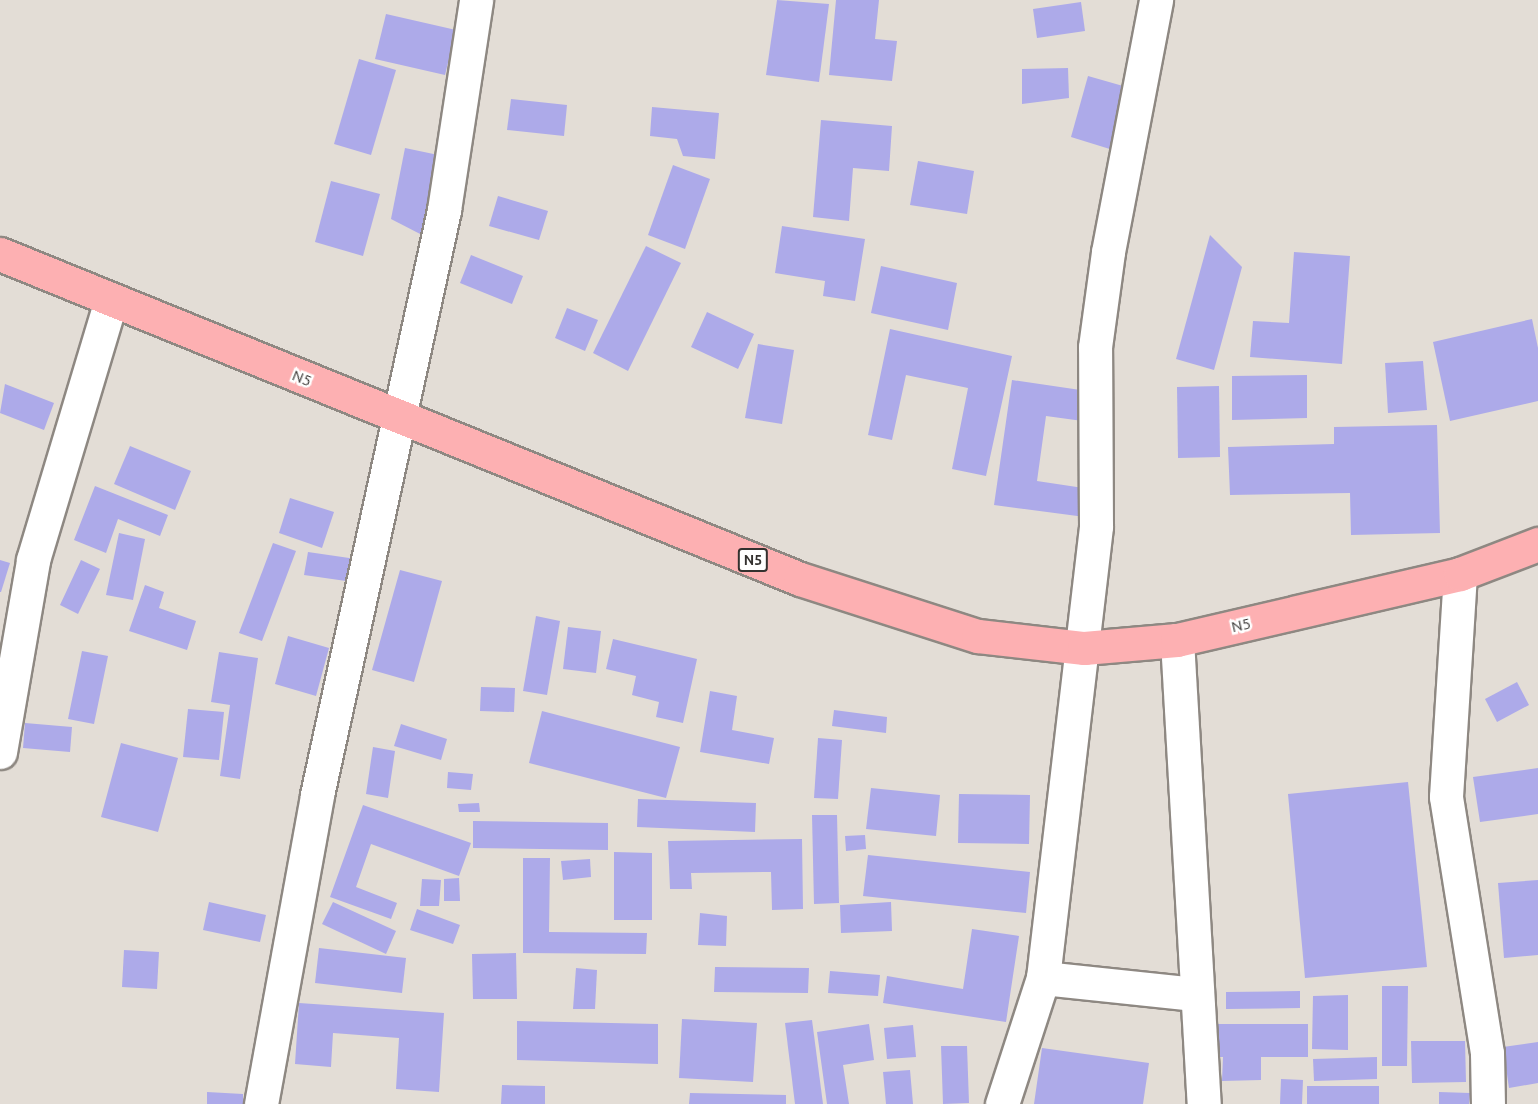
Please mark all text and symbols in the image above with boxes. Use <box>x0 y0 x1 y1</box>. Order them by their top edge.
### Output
street label: N5 <box>290 366 314 390</box>
road number: N5 <box>736 549 770 571</box>
street label: N5 <box>1230 614 1252 636</box>

